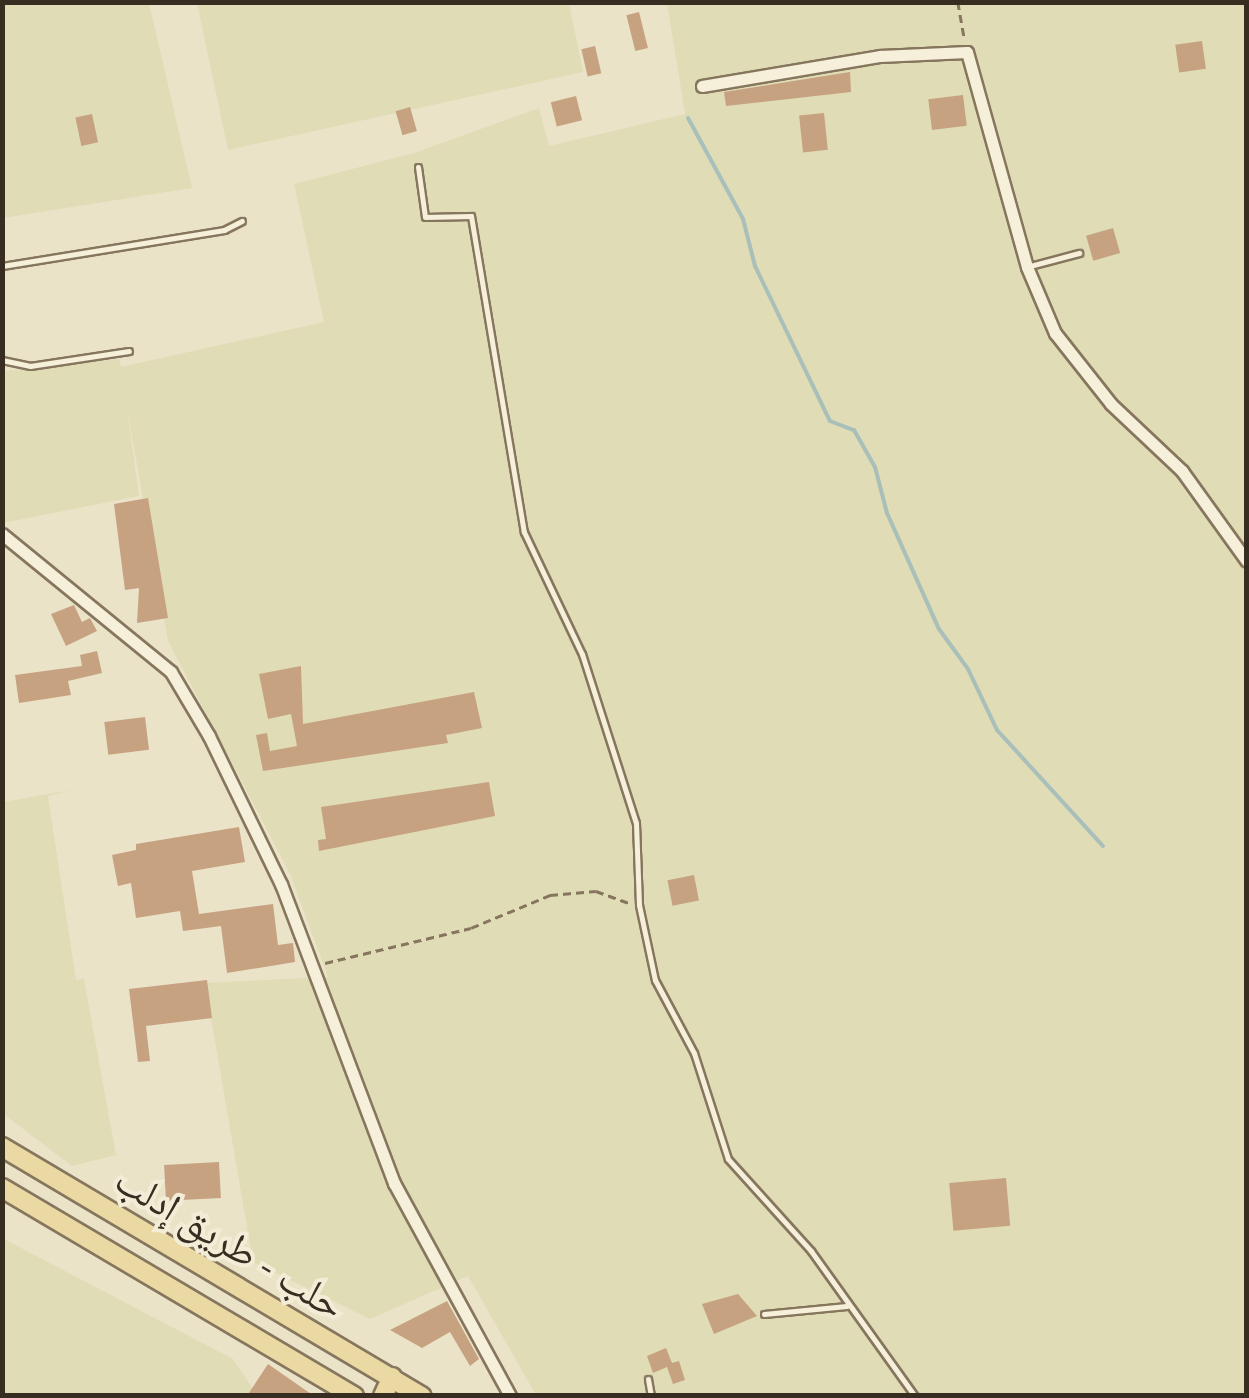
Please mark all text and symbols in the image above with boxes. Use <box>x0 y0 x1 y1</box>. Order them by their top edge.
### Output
street label: حلب - طريق إدلب <box>107 1155 353 1329</box>

